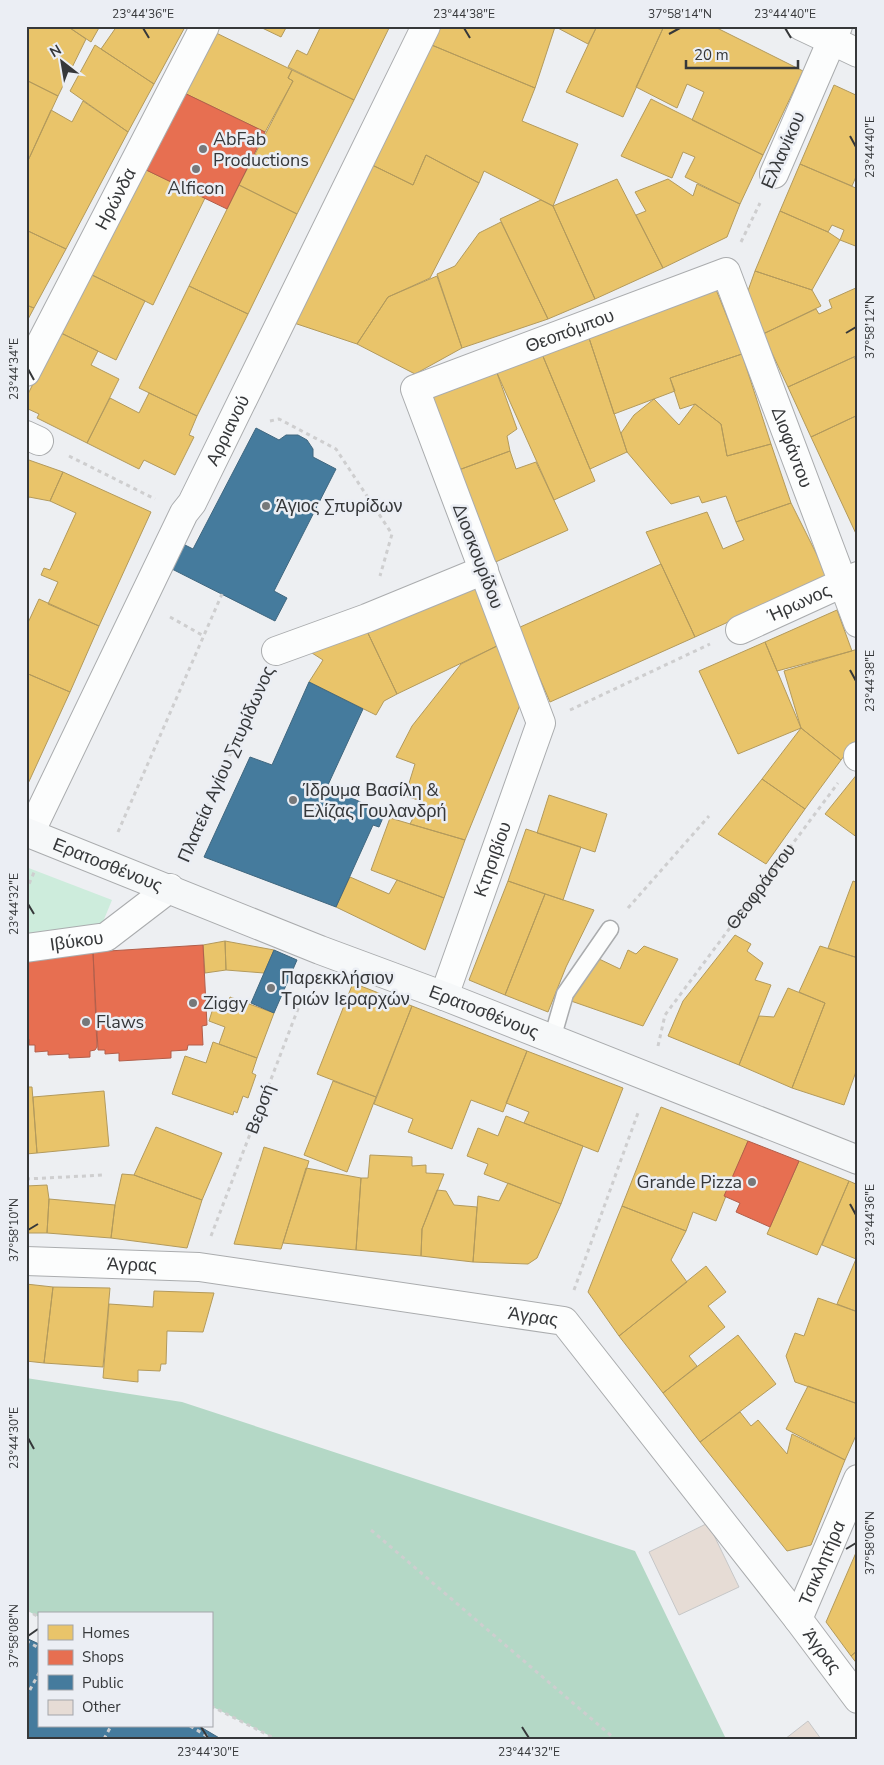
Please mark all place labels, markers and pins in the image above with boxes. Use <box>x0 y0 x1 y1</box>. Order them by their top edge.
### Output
place label: AbFab Productions <box>213 127 309 172</box>
marker: AbFab Productions <box>197 143 209 155</box>
marker: Alficon <box>190 163 202 175</box>
place label: Alficon <box>168 176 224 200</box>
place label: Άγιος Σπυρίδων <box>276 494 403 518</box>
marker: Άγιος Σπυρίδων <box>260 500 272 512</box>
place label: Ίδρυμα Βασίλη & Ελίζας Γουλανδρή <box>302 778 447 823</box>
marker: Ίδρυμα Βασίλη & Ελίζας Γουλανδρή <box>287 794 299 806</box>
place label: Παρεκκλήσιον Τριών Ιεραρχών <box>281 966 410 1011</box>
marker: Παρεκκλήσιον Τριών Ιεραρχών <box>265 982 277 994</box>
place label: Ziggy <box>203 991 249 1015</box>
marker: Ziggy <box>187 997 199 1009</box>
place label: Flaws <box>96 1010 144 1034</box>
marker: Flaws <box>80 1016 92 1028</box>
place label: Grande Pizza <box>636 1170 742 1194</box>
marker: Grande Pizza <box>746 1176 758 1188</box>

